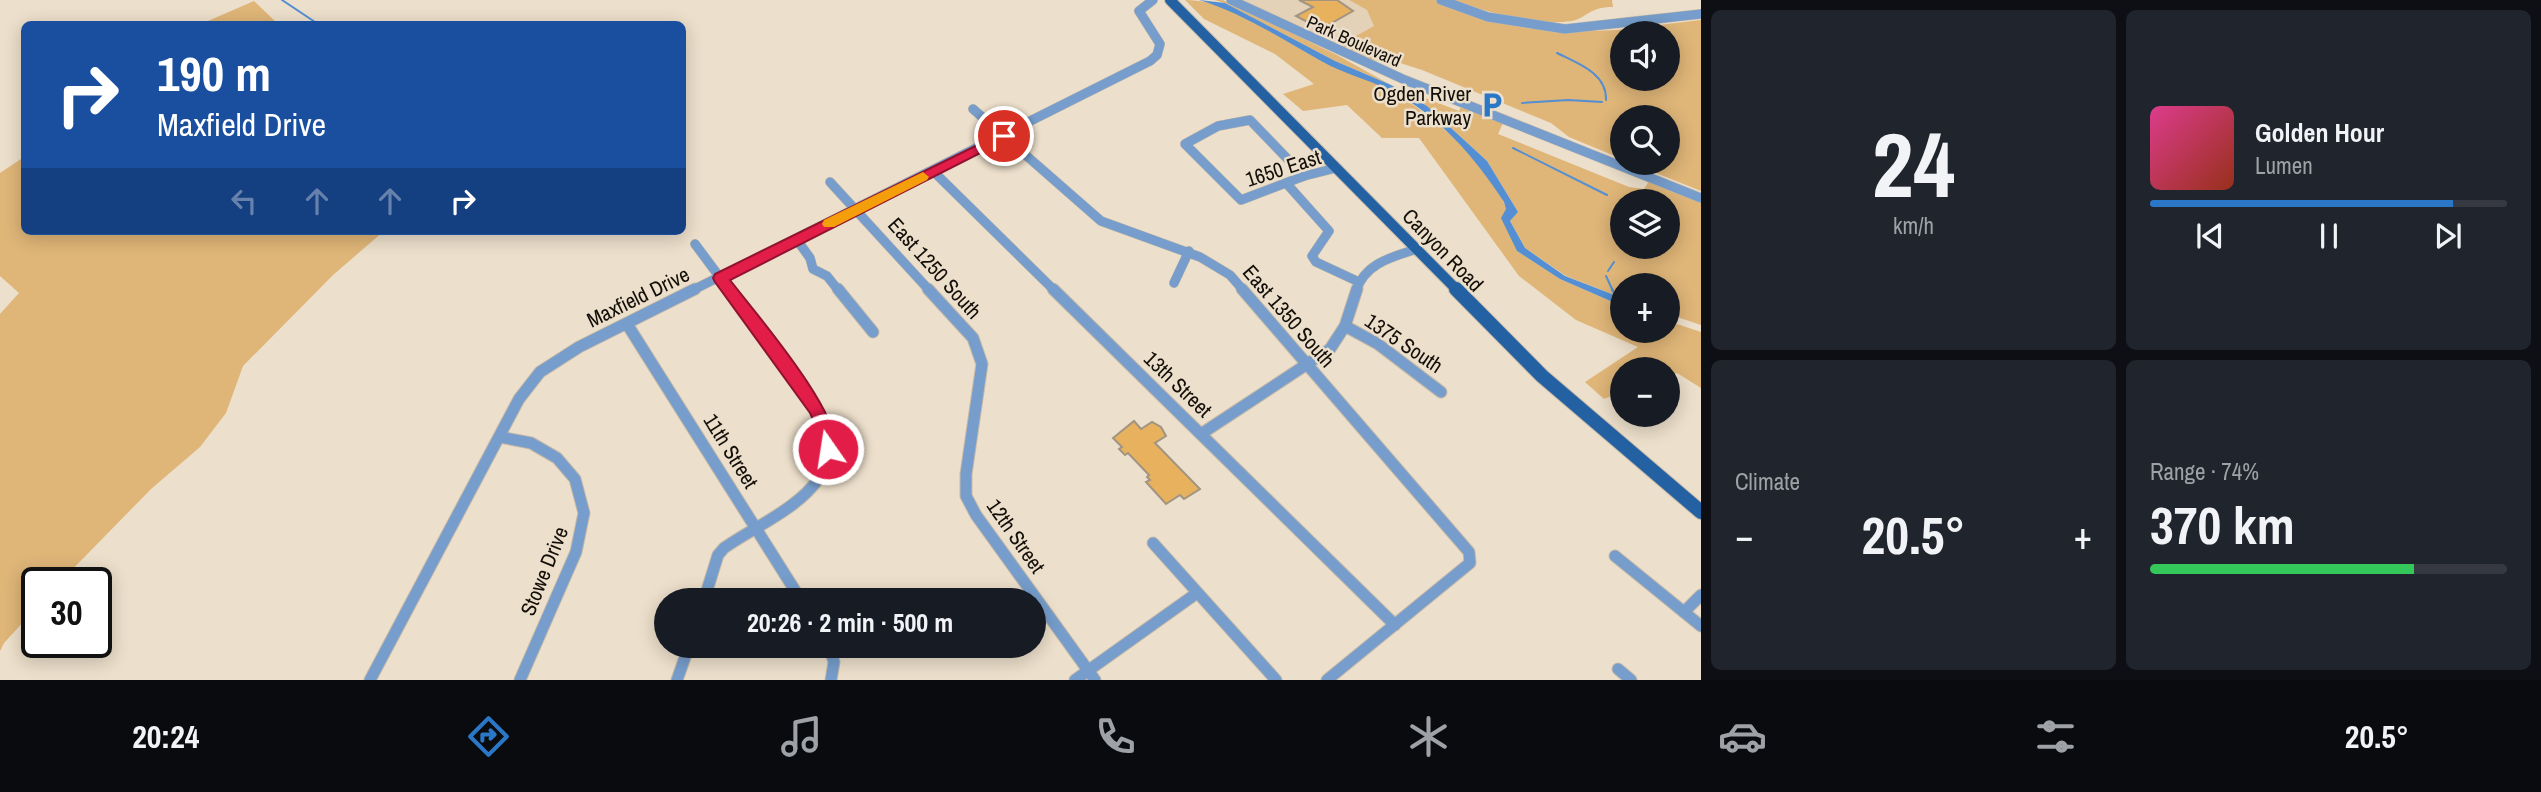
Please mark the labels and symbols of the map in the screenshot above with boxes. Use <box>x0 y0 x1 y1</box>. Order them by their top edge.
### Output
street label: Park Boulevard <box>1303 9 1405 73</box>
place label: Ogden River Parkway <box>1373 79 1471 132</box>
parking icon: Ogden River Parkway <box>1477 90 1507 120</box>
pin <box>974 106 1034 166</box>
street label: 1650 East <box>1242 142 1325 194</box>
street label: Canyon Road <box>1396 202 1490 298</box>
street label: East 1250 South <box>882 211 988 325</box>
street label: East 1350 South <box>1236 258 1342 374</box>
street label: Maxfield Drive <box>582 260 694 334</box>
street label: 1375 South <box>1359 306 1449 380</box>
street label: 13th Street <box>1138 344 1219 424</box>
street label: 11th Street <box>697 408 765 494</box>
position arrow <box>791 412 865 486</box>
street label: 12th Street <box>980 493 1052 579</box>
street label: Stowe Drive <box>513 522 575 620</box>
speed limit sign: 30 <box>21 567 112 658</box>

